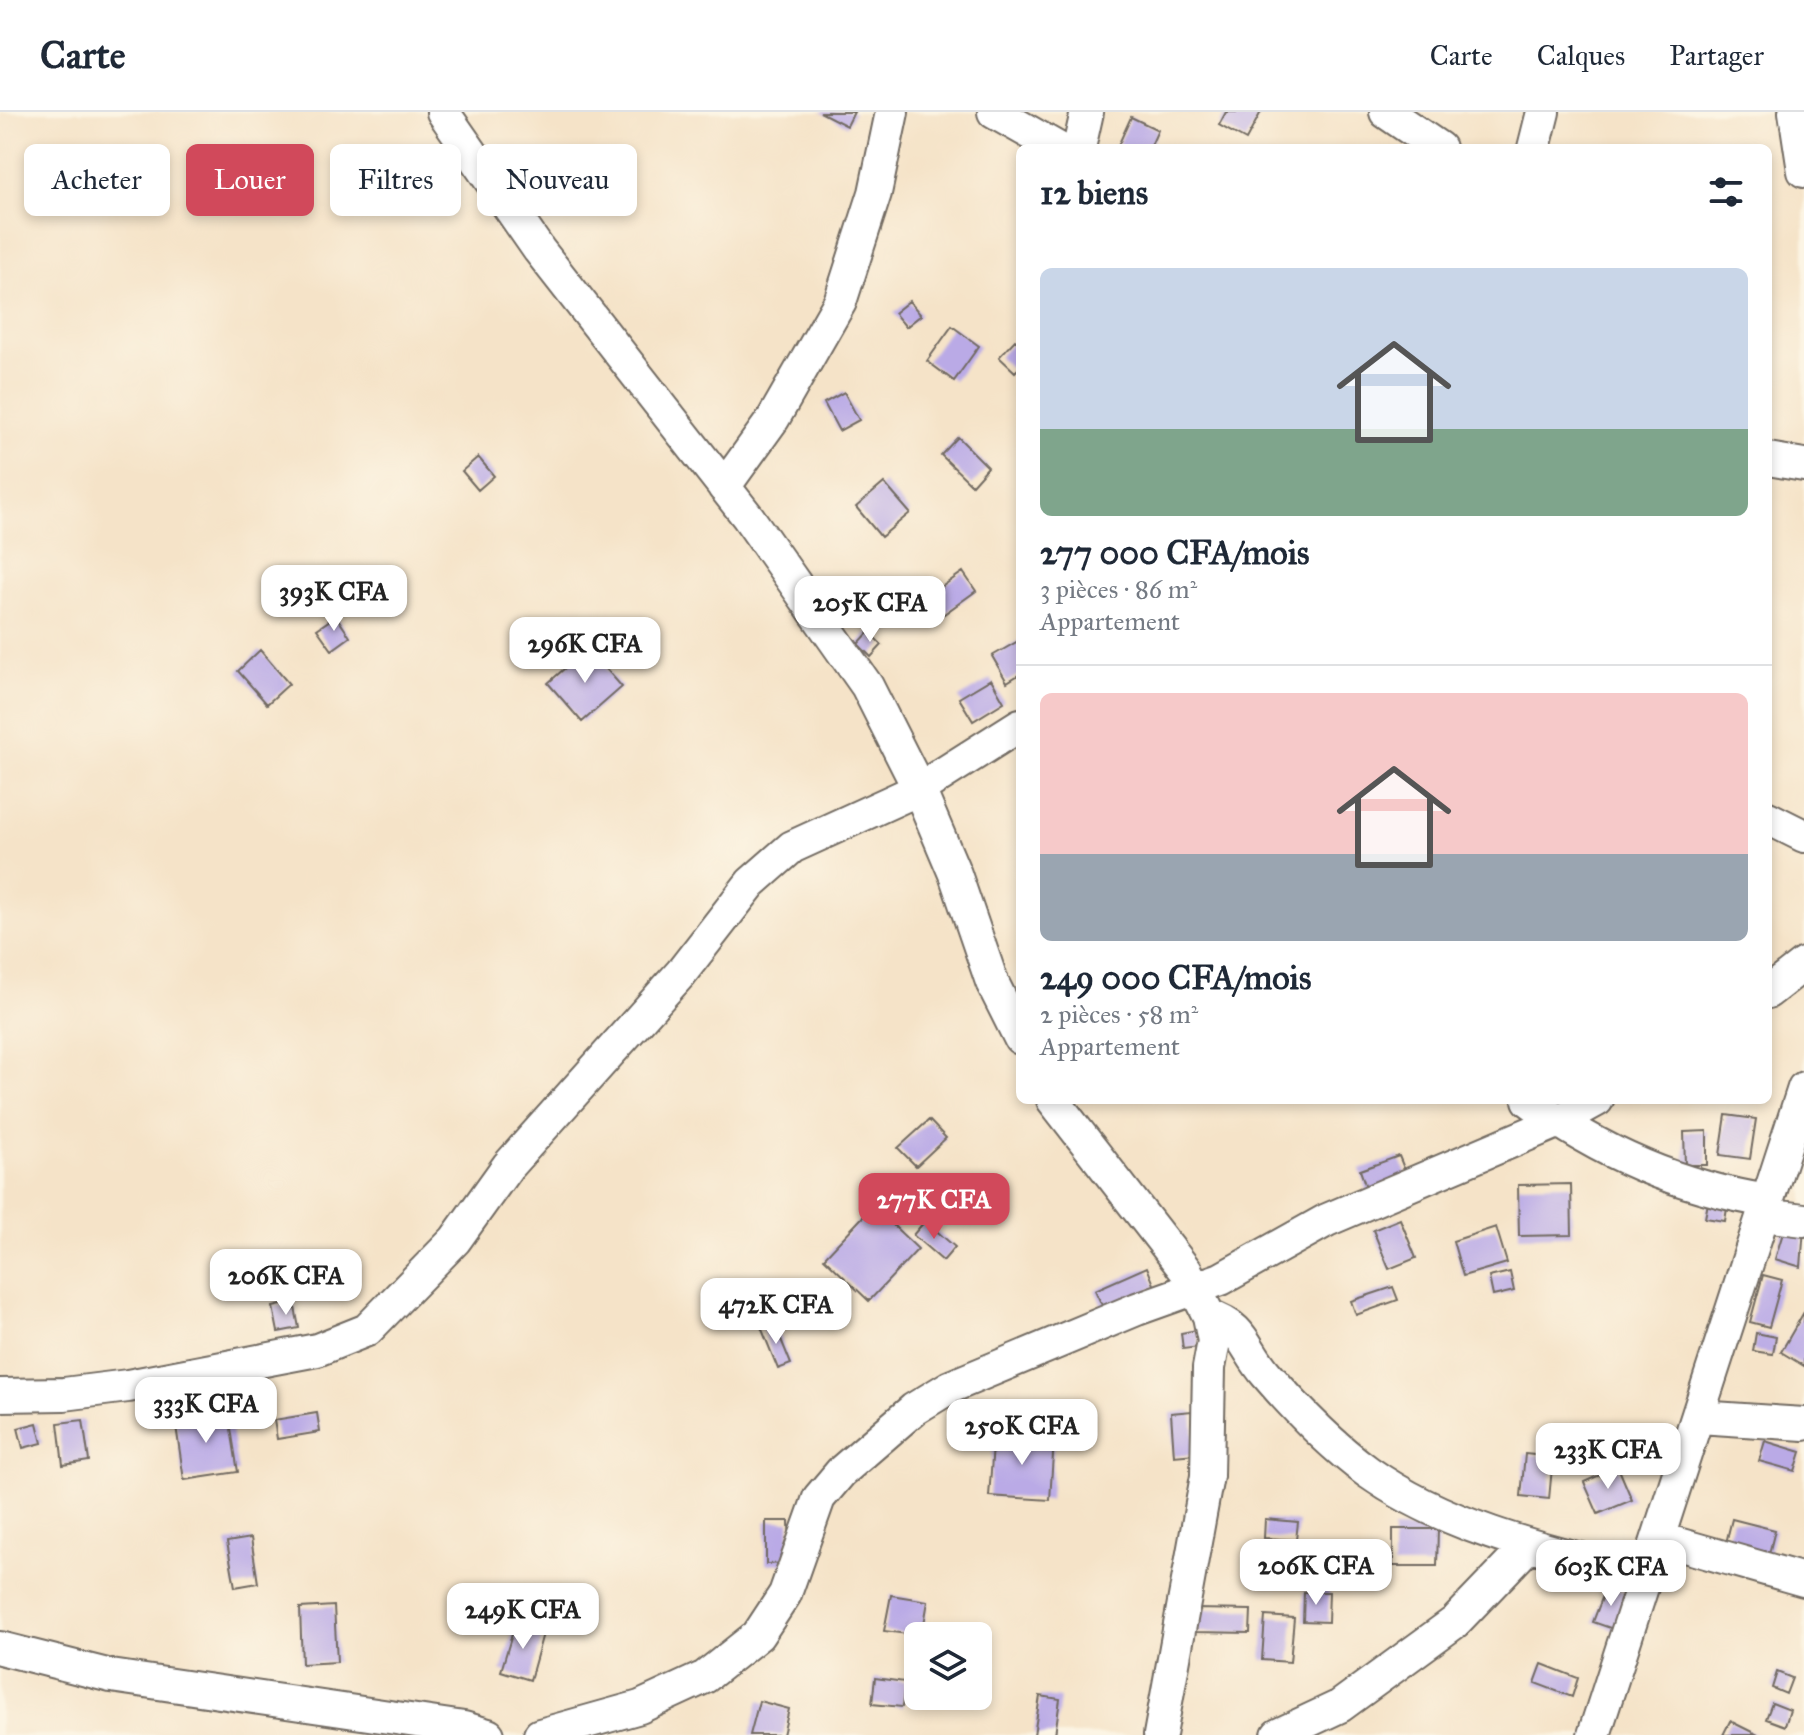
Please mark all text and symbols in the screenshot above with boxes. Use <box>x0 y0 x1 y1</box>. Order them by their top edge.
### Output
text: Carte <box>40 32 125 78</box>
text: Carte <box>1430 38 1493 73</box>
text: Calques <box>1537 38 1625 73</box>
text: Partager <box>1669 38 1764 73</box>
chip: Acheter <box>24 144 170 216</box>
chip: Louer <box>186 144 314 216</box>
chip: Filtres <box>330 144 461 216</box>
chip: Nouveau <box>477 144 637 216</box>
icon: filters <box>1704 170 1748 214</box>
text: 12 biens <box>1040 172 1148 213</box>
icon: home <box>1322 320 1466 464</box>
text: 277 000 CFA/mois <box>1040 532 1310 573</box>
pin: 393K CFA <box>251 565 417 633</box>
text: 3 pièces · 86 m² <box>1040 573 1197 605</box>
text: 393K CFA <box>279 575 389 607</box>
pin: 205K CFA <box>787 576 953 644</box>
text: 205K CFA <box>812 586 928 618</box>
text: Appartement <box>1040 605 1180 637</box>
pin: 296K CFA <box>502 617 668 685</box>
text: 296K CFA <box>527 627 643 659</box>
icon: home <box>1322 745 1466 889</box>
text: 249 000 CFA/mois <box>1040 957 1311 998</box>
text: 2 pièces · 58 m² <box>1040 998 1198 1030</box>
text: Appartement <box>1040 1030 1180 1062</box>
pin: 277K CFA <box>851 1173 1017 1241</box>
text: 277K CFA <box>877 1183 991 1215</box>
pin: 206K CFA <box>203 1249 369 1317</box>
text: 206K CFA <box>228 1259 344 1291</box>
pin: 472K CFA <box>693 1278 859 1346</box>
text: 472K CFA <box>718 1288 834 1320</box>
pin: 333K CFA <box>123 1377 289 1445</box>
text: 333K CFA <box>153 1387 259 1419</box>
pin: 250K CFA <box>939 1399 1105 1467</box>
text: 250K CFA <box>965 1409 1079 1441</box>
pin: 233K CFA <box>1525 1423 1691 1491</box>
text: 233K CFA <box>1554 1433 1662 1465</box>
pin: 206K CFA <box>1233 1539 1399 1607</box>
pin: 603K CFA <box>1528 1540 1694 1608</box>
text: 206K CFA <box>1258 1549 1374 1581</box>
text: 603K CFA <box>1554 1550 1668 1582</box>
pin: 249K CFA <box>440 1583 606 1651</box>
text: 249K CFA <box>465 1593 581 1625</box>
map controls <box>904 1622 992 1710</box>
button: layers <box>904 1622 992 1710</box>

